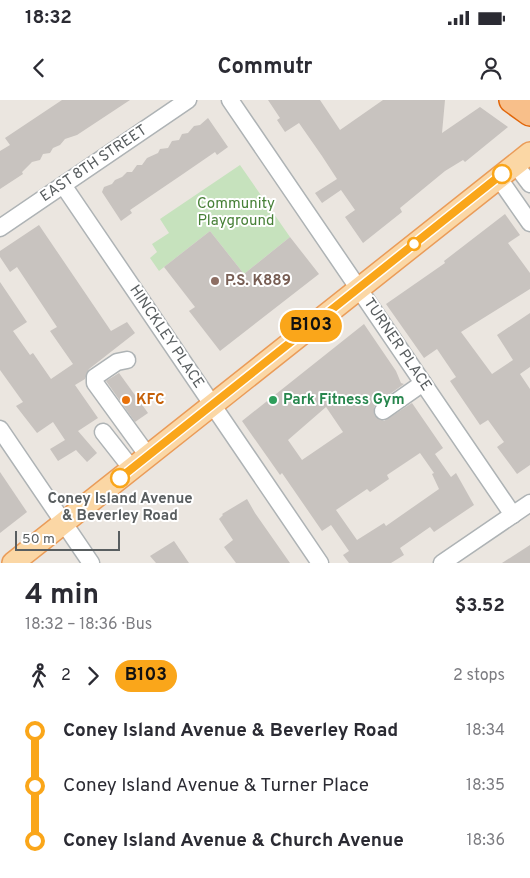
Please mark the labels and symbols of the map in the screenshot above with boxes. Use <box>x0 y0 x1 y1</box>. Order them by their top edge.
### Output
street label: EAST 8TH STREET <box>37 121 151 207</box>
unlabelled marker <box>492 164 512 184</box>
park label: Community Playground <box>197 195 275 231</box>
unlabelled marker <box>407 237 421 251</box>
place label: P.S. K889 <box>225 272 291 291</box>
marker: P.S. K889 <box>209 275 221 287</box>
street label: HINCKLEY PLACE <box>124 282 208 392</box>
street label: TURNER PLACE <box>359 295 435 395</box>
line badge: B103 <box>276 310 346 342</box>
place label: KFC <box>136 391 165 410</box>
place label: Park Fitness Gym <box>283 391 405 410</box>
marker: KFC <box>120 394 132 406</box>
marker: Park Fitness Gym <box>267 394 279 406</box>
marker: Coney Island Avenue & Beverley Road <box>110 468 130 488</box>
place label: Coney Island Avenue & Beverley Road <box>47 490 193 526</box>
scale bar <box>15 528 120 551</box>

